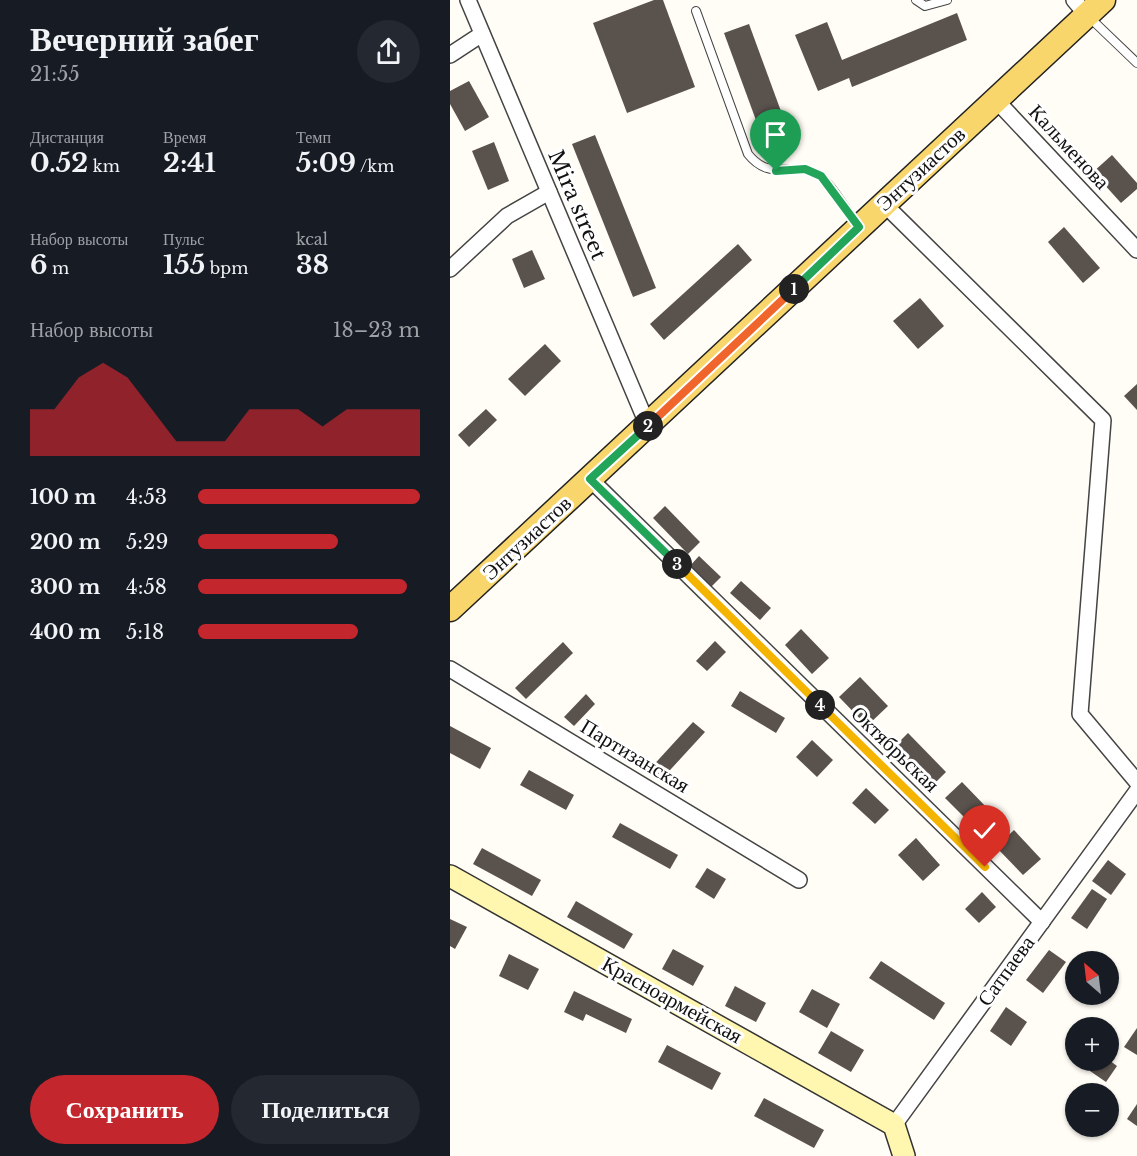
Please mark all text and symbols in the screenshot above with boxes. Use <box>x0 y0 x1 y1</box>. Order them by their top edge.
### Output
text: Вечерний забег <box>30 19 259 60</box>
button: share <box>357 20 420 83</box>
text: 21:55 <box>30 62 80 86</box>
street label: Кальменова <box>1023 99 1115 195</box>
pin <box>750 109 801 171</box>
icon: arrive <box>759 118 792 151</box>
street label: Энтузиастов <box>871 121 971 217</box>
text: Дистанция <box>30 127 104 147</box>
text: Время <box>163 127 206 147</box>
text: Темп <box>296 127 331 147</box>
street label: Mira street <box>542 146 612 264</box>
text: 0.52 <box>30 147 88 179</box>
text: 2:41 <box>163 147 216 179</box>
text: 5:09 <box>296 147 356 179</box>
text: km <box>88 156 120 176</box>
text: /km <box>356 156 394 176</box>
text: Набор высоты <box>30 229 128 249</box>
text: Пульс <box>163 229 204 249</box>
text: kcal <box>296 229 328 249</box>
text: 6 <box>30 249 48 281</box>
text: 155 <box>163 249 205 281</box>
text: 38 <box>296 249 329 281</box>
text: m <box>48 258 69 278</box>
text: bpm <box>205 258 248 278</box>
pin: 1 <box>779 274 809 304</box>
text: 1 <box>791 279 797 299</box>
text: Набор высоты <box>30 318 153 342</box>
text: 18–23 m <box>333 318 420 342</box>
pin: 2 <box>633 411 663 441</box>
text: 2 <box>643 416 653 436</box>
text: 100 m <box>30 485 96 509</box>
text: 4:53 <box>126 485 167 509</box>
street label: Энтузиастов <box>477 490 577 586</box>
text: 200 m <box>30 530 101 554</box>
text: 5:29 <box>126 530 168 554</box>
pin: 3 <box>662 549 692 579</box>
text: 3 <box>672 554 682 574</box>
text: 300 m <box>30 575 100 599</box>
text: 4:58 <box>126 575 167 599</box>
text: 400 m <box>30 620 101 644</box>
text: 5:18 <box>126 620 164 644</box>
pin: 4 <box>805 690 835 720</box>
text: 4 <box>815 695 825 715</box>
street label: Октябрьская <box>845 701 945 798</box>
street label: Партизанская <box>576 713 694 799</box>
pin <box>959 805 1010 867</box>
icon: check <box>968 814 1001 847</box>
street label: Сатпаева <box>972 930 1041 1011</box>
street label: Красноармейская <box>597 951 747 1049</box>
north arrow <box>1065 951 1119 1005</box>
map controls <box>1065 951 1119 1137</box>
button: + <box>1065 1017 1119 1071</box>
button: Сохранить <box>30 1075 219 1144</box>
button: Поделиться <box>231 1075 420 1144</box>
button: − <box>1065 1083 1119 1137</box>

